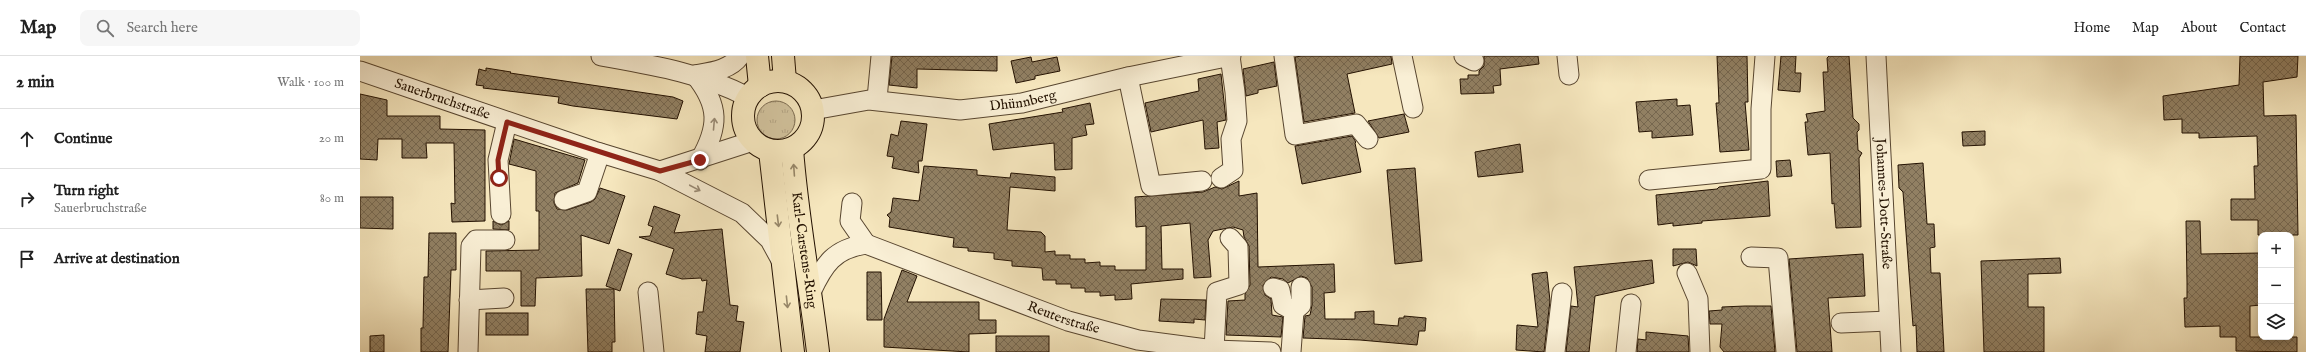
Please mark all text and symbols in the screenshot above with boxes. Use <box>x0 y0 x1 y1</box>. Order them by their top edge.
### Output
search box <box>80 10 360 46</box>
text: Map <box>20 16 56 40</box>
icon: search <box>94 17 116 39</box>
text: Search here <box>126 18 198 37</box>
text: Home <box>2074 19 2110 37</box>
text: Map <box>2132 19 2159 37</box>
text: About <box>2181 19 2217 37</box>
text: Contact <box>2239 19 2286 37</box>
text: 2 min <box>16 72 54 93</box>
text: Walk · 100 m <box>277 74 344 91</box>
street label: Sauerbruchstraße <box>392 74 493 124</box>
street label: Dhünnberg <box>989 86 1058 116</box>
one-way arrow <box>710 118 718 131</box>
icon: ahead <box>16 128 38 150</box>
text: Continue <box>54 129 112 148</box>
text: 20 m <box>319 130 344 147</box>
street label: Johannes-Dott-Straße <box>1871 136 1896 270</box>
route end <box>691 151 709 169</box>
one-way arrow <box>790 164 797 177</box>
route start <box>490 169 508 187</box>
text: Turn right <box>54 181 119 200</box>
one-way arrow <box>689 185 701 192</box>
icon: right <box>16 188 38 210</box>
text: 80 m <box>320 190 344 207</box>
street label: Karl-Carstens-Ring <box>787 191 821 310</box>
text: Sauerbruchstraße <box>54 200 147 217</box>
one-way arrow <box>774 214 781 227</box>
map controls <box>2258 232 2294 340</box>
button: + <box>2258 232 2294 268</box>
icon: arrive <box>16 248 38 270</box>
text: Arrive at destination <box>54 249 180 268</box>
button: − <box>2258 268 2294 304</box>
one-way arrow <box>783 295 791 308</box>
street label: Reuterstraße <box>1025 297 1102 338</box>
button: layers <box>2258 304 2294 340</box>

